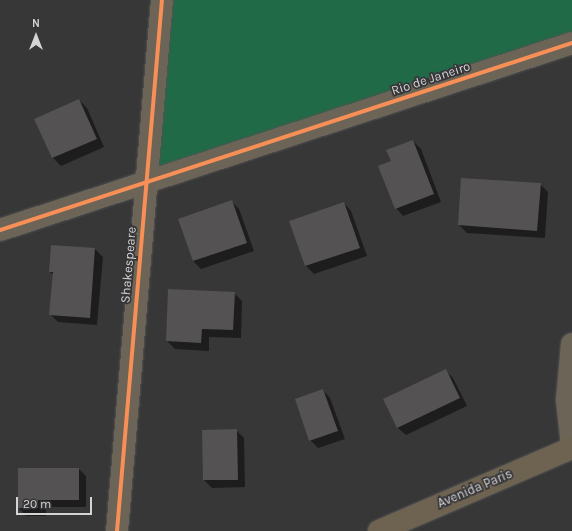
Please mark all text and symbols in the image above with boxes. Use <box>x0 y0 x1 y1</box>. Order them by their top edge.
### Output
north arrow <box>16 16 56 56</box>
text: N <box>32 17 40 30</box>
street label: Rio de Janeiro <box>390 59 472 99</box>
street label: Shakespeare <box>118 226 140 304</box>
street label: Avenida Paris <box>435 466 515 512</box>
scale bar <box>18 489 94 515</box>
text: 20 m <box>23 497 51 511</box>

